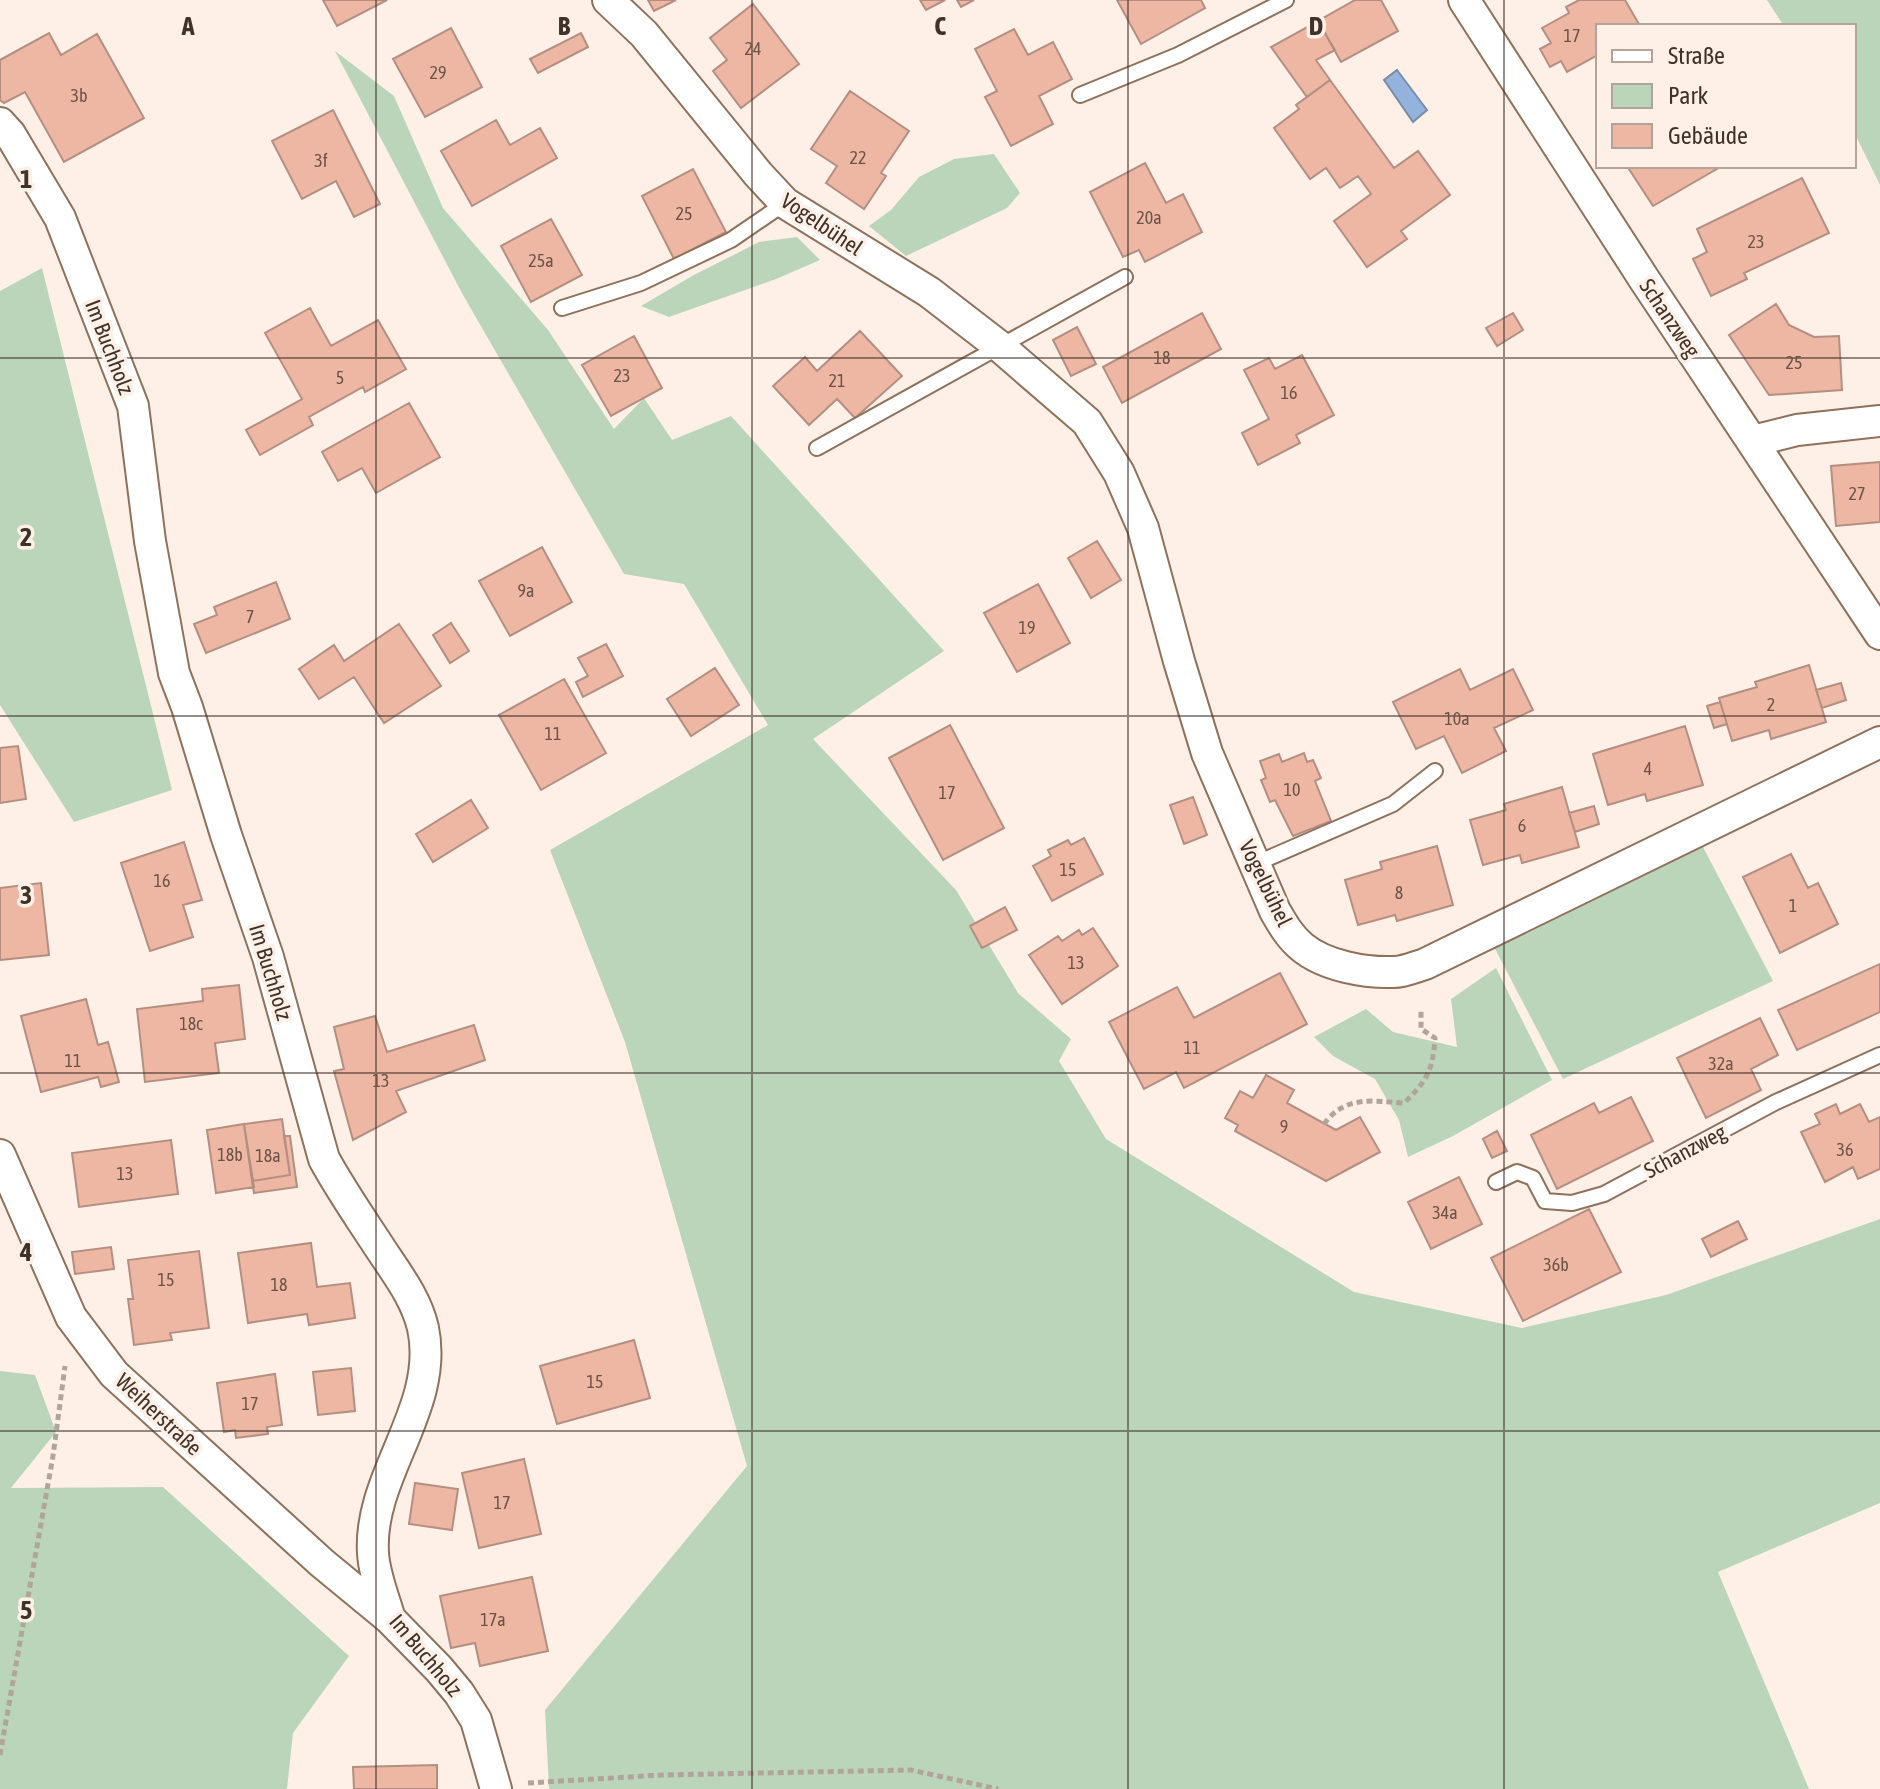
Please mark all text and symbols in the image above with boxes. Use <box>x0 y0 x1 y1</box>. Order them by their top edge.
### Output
text: A <box>181 11 195 41</box>
text: B <box>558 11 571 41</box>
text: C <box>934 11 946 41</box>
text: D <box>1309 11 1323 41</box>
legend <box>1596 24 1856 168</box>
house number: 17 <box>1564 25 1580 46</box>
house number: 24 <box>745 38 761 59</box>
text: Straße <box>1668 42 1725 69</box>
house number: 29 <box>430 62 446 83</box>
text: Park <box>1668 82 1709 109</box>
house number: 3b <box>71 85 88 106</box>
text: Gebäude <box>1668 122 1748 149</box>
house number: 22 <box>850 147 866 168</box>
house number: 3f <box>314 150 328 171</box>
text: 1 <box>20 164 32 194</box>
street label: Vogelbühel <box>776 187 868 261</box>
house number: 25 <box>676 203 692 224</box>
house number: 20a <box>1136 207 1162 228</box>
house number: 23 <box>1748 231 1764 252</box>
house number: 25a <box>528 250 554 271</box>
street label: Schanzweg <box>1634 274 1706 363</box>
street label: Im Buchholz <box>80 296 140 398</box>
house number: 18 <box>1154 347 1170 368</box>
house number: 25 <box>1786 352 1802 373</box>
house number: 23 <box>614 365 630 386</box>
house number: 5 <box>336 367 344 388</box>
house number: 21 <box>829 370 845 391</box>
house number: 16 <box>1281 382 1297 403</box>
house number: 27 <box>1849 483 1865 504</box>
text: 2 <box>20 522 32 552</box>
house number: 9a <box>518 580 534 601</box>
house number: 7 <box>246 606 254 627</box>
house number: 19 <box>1019 617 1035 638</box>
house number: 2 <box>1767 694 1775 715</box>
house number: 10a <box>1444 708 1470 729</box>
house number: 11 <box>545 723 561 744</box>
house number: 4 <box>1644 758 1652 779</box>
house number: 10 <box>1284 779 1300 800</box>
house number: 17 <box>939 782 955 803</box>
house number: 6 <box>1518 815 1526 836</box>
street label: Vogelbühel <box>1234 836 1298 931</box>
house number: 15 <box>1060 859 1076 880</box>
house number: 16 <box>154 870 170 891</box>
text: 3 <box>20 880 32 910</box>
house number: 8 <box>1395 882 1403 903</box>
house number: 1 <box>1789 895 1797 916</box>
street label: Im Buchholz <box>244 921 298 1023</box>
house number: 13 <box>1068 952 1084 973</box>
house number: 18c <box>179 1013 203 1034</box>
house number: 11 <box>1184 1037 1200 1058</box>
house number: 11 <box>65 1050 81 1071</box>
house number: 32a <box>1708 1053 1734 1074</box>
house number: 13 <box>373 1070 389 1091</box>
house number: 9 <box>1280 1116 1288 1137</box>
street label: Schanzweg <box>1640 1118 1731 1183</box>
house number: 36 <box>1837 1139 1853 1160</box>
house number: 18b <box>217 1144 243 1165</box>
house number: 18a <box>255 1145 281 1166</box>
house number: 13 <box>117 1163 133 1184</box>
house number: 34a <box>1432 1202 1458 1223</box>
text: 4 <box>19 1237 32 1267</box>
house number: 36b <box>1543 1254 1569 1275</box>
house number: 15 <box>158 1269 174 1290</box>
house number: 18 <box>271 1274 287 1295</box>
street label: Weiherstraße <box>111 1368 207 1460</box>
house number: 15 <box>587 1371 603 1392</box>
house number: 17 <box>242 1393 258 1414</box>
house number: 17 <box>494 1492 510 1513</box>
text: 5 <box>20 1595 32 1625</box>
street label: Im Buchholz <box>384 1609 468 1701</box>
house number: 17a <box>480 1609 506 1630</box>

